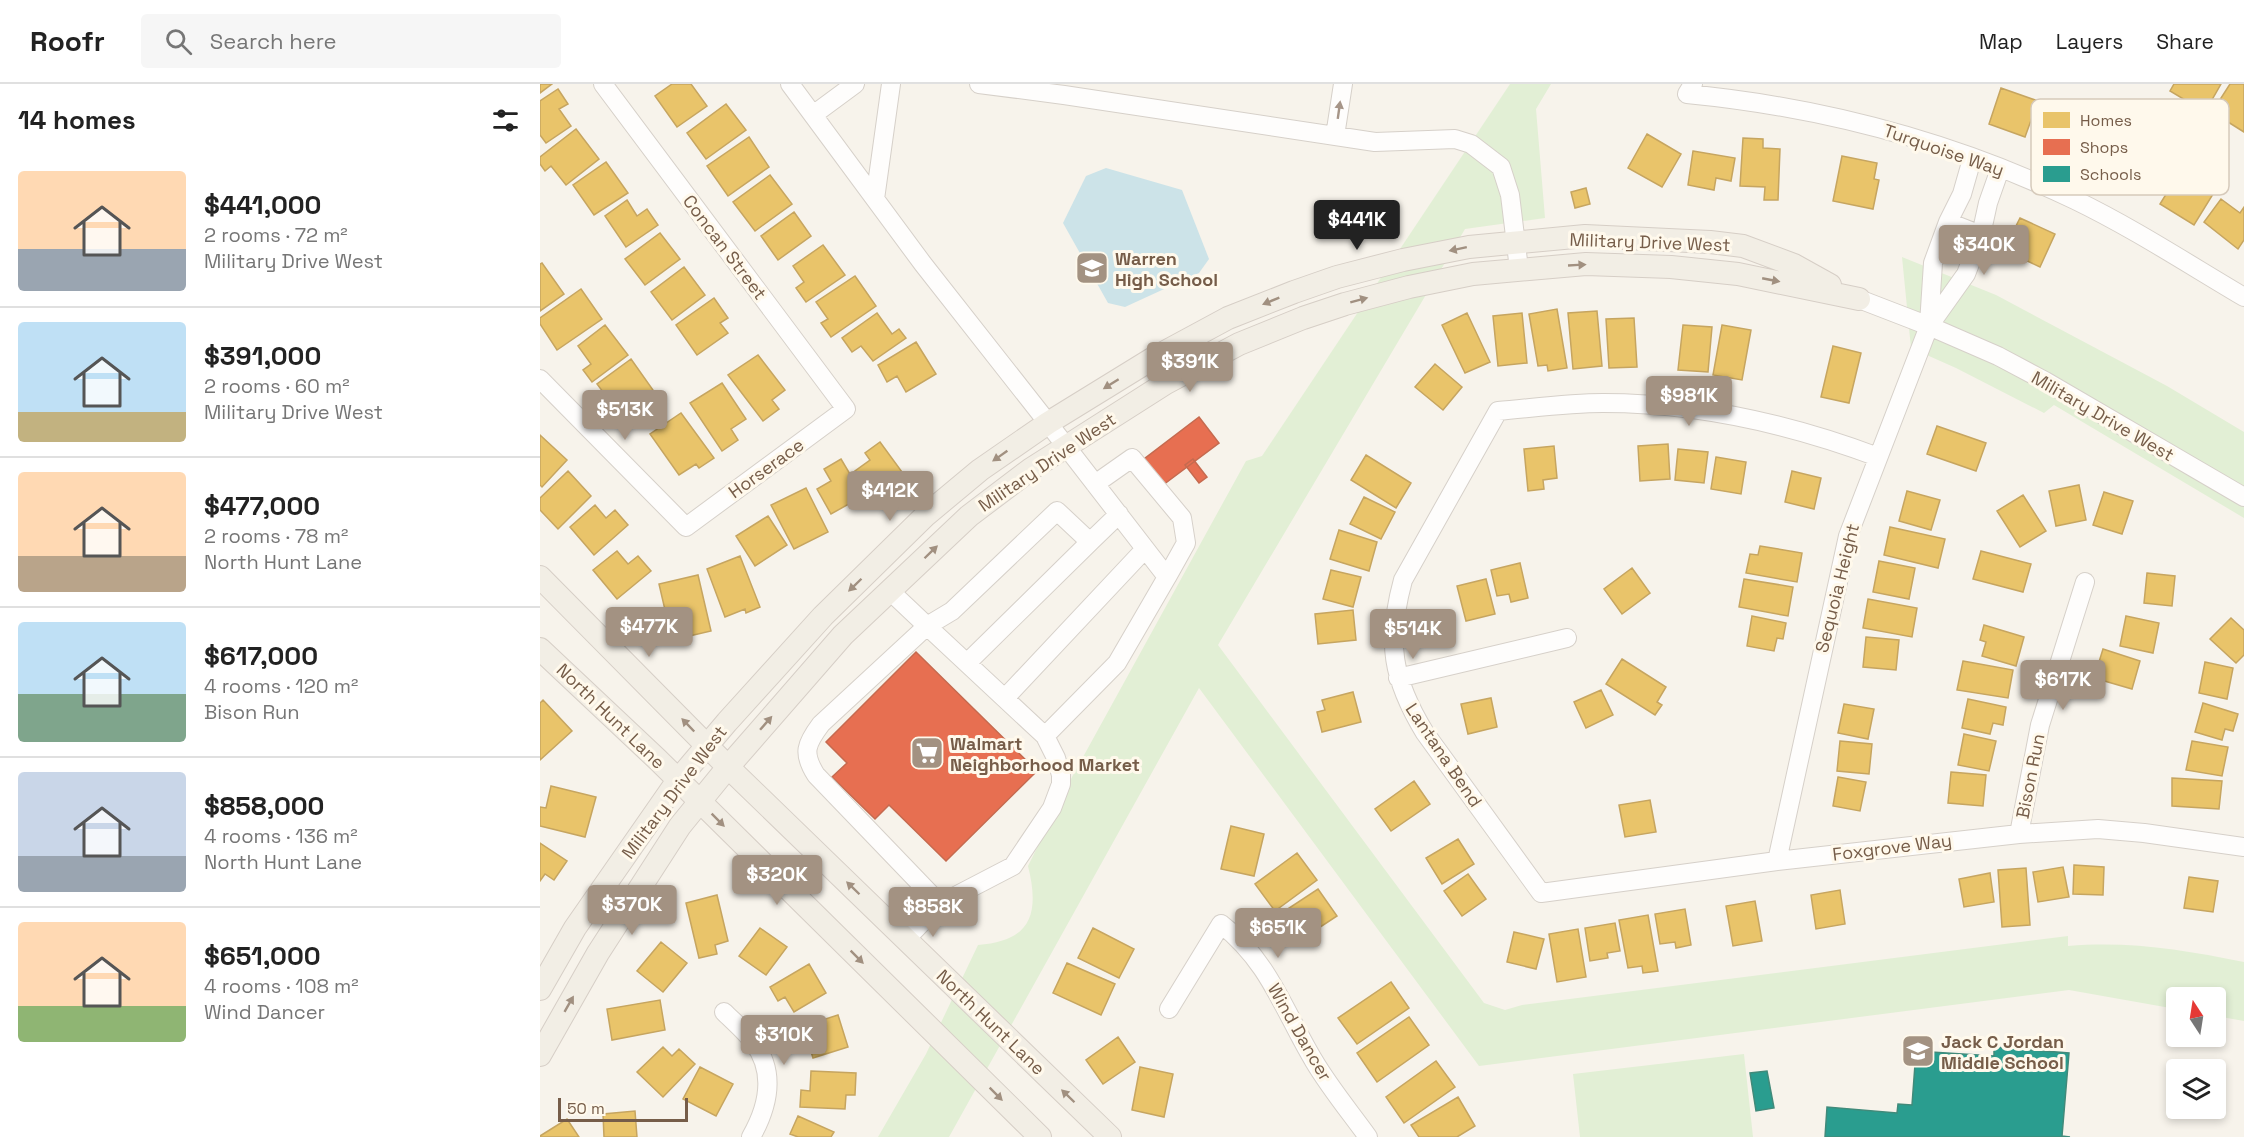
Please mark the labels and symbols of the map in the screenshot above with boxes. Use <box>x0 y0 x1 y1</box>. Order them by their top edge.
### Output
legend <box>2031 99 2229 195</box>
one-way arrow <box>1335 100 1344 119</box>
text: Homes <box>2080 110 2132 131</box>
street label: Turquoise Way <box>1881 119 2007 181</box>
text: Shops <box>2080 137 2128 158</box>
text: Schools <box>2080 164 2141 185</box>
street label: Concan Street <box>678 190 772 304</box>
pin: $441K <box>1315 200 1399 251</box>
pin: $340K <box>1942 225 2026 276</box>
street label: Military Drive West <box>1569 228 1731 256</box>
one-way arrow <box>1448 245 1467 254</box>
place label: Warren High School <box>1115 247 1218 291</box>
school or university icon: Warren High School <box>1074 250 1110 286</box>
one-way arrow <box>1568 260 1587 270</box>
one-way arrow <box>1762 276 1781 285</box>
one-way arrow <box>1350 295 1368 305</box>
one-way arrow <box>1261 296 1279 306</box>
pin: $391K <box>1148 342 1232 393</box>
street label: Military Drive West <box>2027 366 2179 466</box>
pin: $981K <box>1647 376 1731 427</box>
one-way arrow <box>1103 379 1119 390</box>
pin: $513K <box>583 390 667 441</box>
street label: Military Drive West <box>974 407 1120 517</box>
street label: Horserace <box>724 433 808 503</box>
one-way arrow <box>993 450 1009 462</box>
pin: $412K <box>848 471 932 522</box>
street label: Sequoia Height <box>1810 521 1864 655</box>
one-way arrow <box>923 546 937 560</box>
one-way arrow <box>847 578 862 592</box>
pin: $477K <box>607 607 691 658</box>
pin: $514K <box>1371 609 1455 660</box>
street label: North Hunt Lane <box>552 658 670 774</box>
pin: $617K <box>2021 660 2105 711</box>
street label: Lantana Bend <box>1401 699 1487 811</box>
one-way arrow <box>759 716 772 731</box>
one-way arrow <box>681 718 695 732</box>
street label: Military Drive West <box>616 721 732 863</box>
place label: Walmart Neighborhood Market <box>950 732 1140 776</box>
street label: Bison Run <box>2011 732 2049 820</box>
supermarket icon: Walmart Neighborhood Market <box>909 735 945 771</box>
one-way arrow <box>711 813 725 827</box>
street label: Foxgrove Way <box>1831 828 1953 866</box>
pin: $320K <box>735 855 819 906</box>
one-way arrow <box>846 881 860 895</box>
pin: $370K <box>590 885 674 936</box>
pin: $858K <box>891 887 975 938</box>
pin: $651K <box>1236 908 1320 959</box>
one-way arrow <box>850 950 865 964</box>
street label: North Hunt Lane <box>932 964 1050 1080</box>
street label: Wind Dancer <box>1263 979 1337 1085</box>
north arrow <box>2166 987 2226 1047</box>
one-way arrow <box>564 995 574 1012</box>
pin: $310K <box>742 1015 826 1066</box>
place label: Jack C Jordan Middle School <box>1941 1030 2064 1074</box>
school or university icon: Jack C Jordan Middle School <box>1900 1033 1936 1069</box>
one-way arrow <box>989 1087 1004 1101</box>
one-way arrow <box>1062 1090 1076 1104</box>
scale bar <box>558 1095 688 1122</box>

